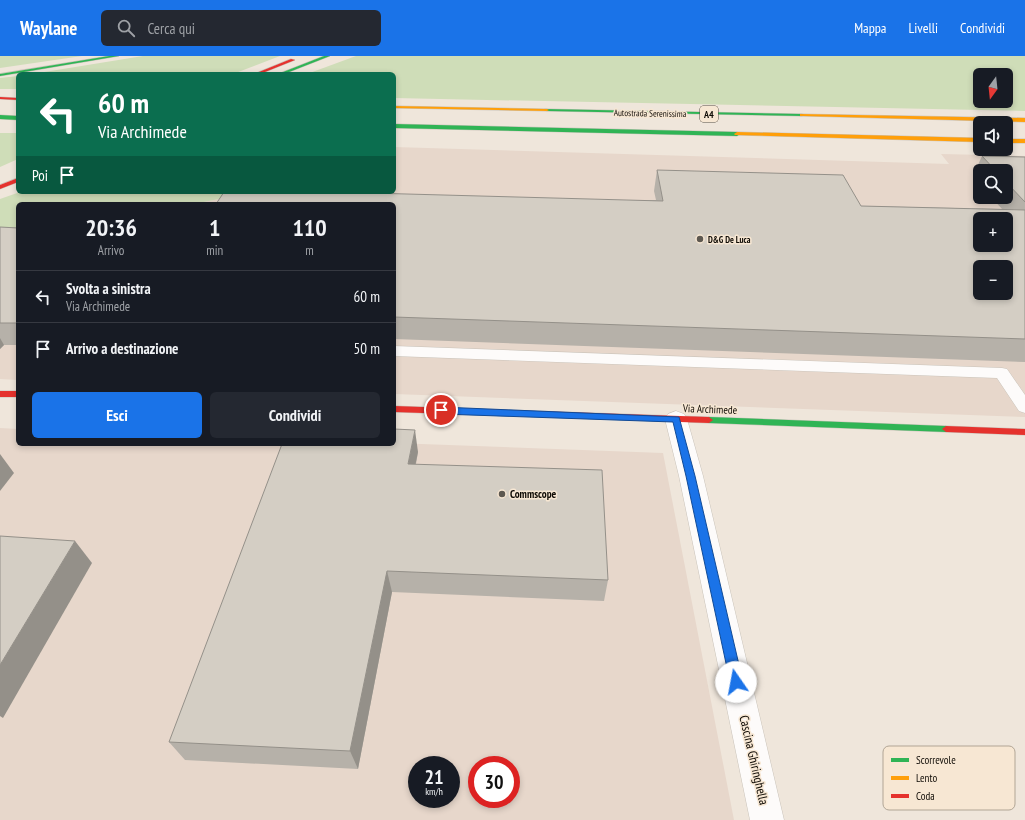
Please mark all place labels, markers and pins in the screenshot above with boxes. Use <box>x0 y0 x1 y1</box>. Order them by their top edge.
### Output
marker: D&G De Luca <box>695 234 705 244</box>
place label: D&G De Luca <box>708 234 751 245</box>
pin <box>424 393 458 427</box>
place label: Commscope <box>510 487 557 501</box>
marker: Commscope <box>497 489 507 499</box>

